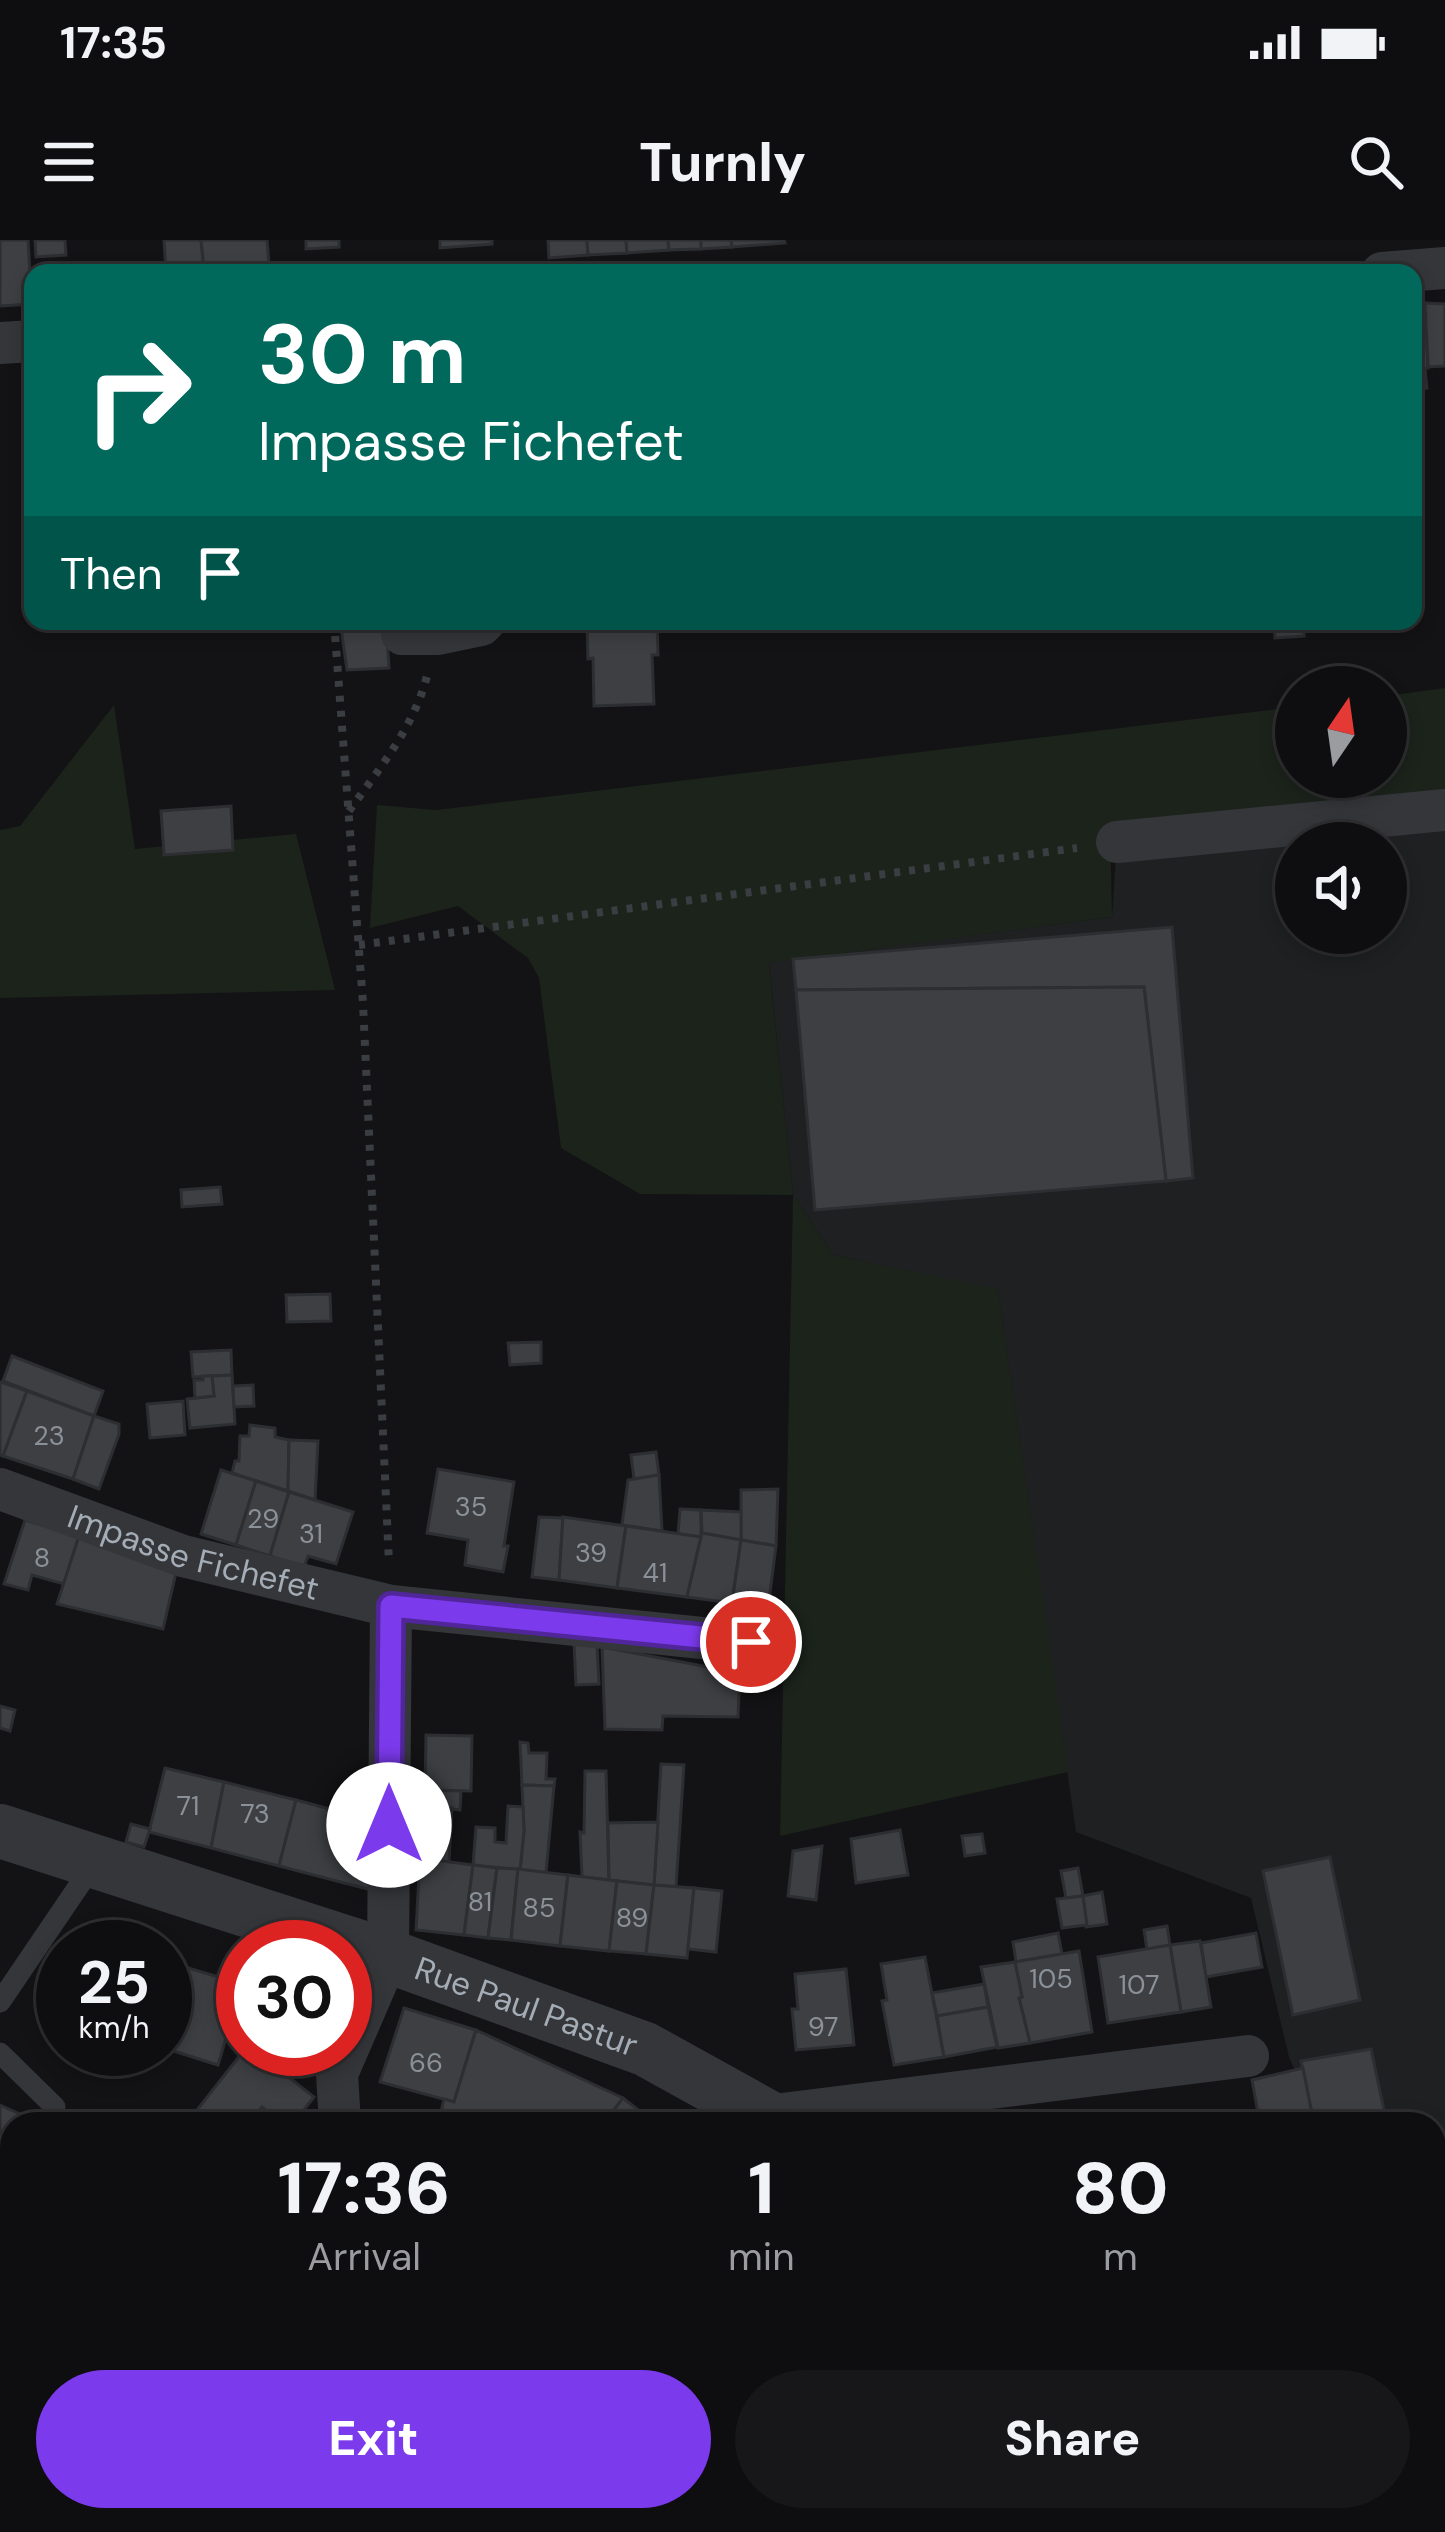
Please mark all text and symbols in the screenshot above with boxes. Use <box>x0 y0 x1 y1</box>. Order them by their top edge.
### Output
text: 17:35 <box>60 13 167 72</box>
text: Turnly <box>639 127 806 198</box>
icon: menu <box>36 129 102 195</box>
icon: search <box>1343 129 1409 195</box>
text: 30 m <box>258 300 467 409</box>
icon: right <box>60 312 216 468</box>
text: Impasse Fichefet <box>258 406 684 477</box>
icon: arrive <box>187 540 253 606</box>
text: Then <box>60 544 163 603</box>
north arrow <box>1275 666 1407 798</box>
map controls <box>1275 666 1407 954</box>
button: sound <box>1275 822 1407 954</box>
house number: 23 <box>33 1418 65 1453</box>
house number: 35 <box>455 1489 487 1524</box>
street label: Impasse Fichefet <box>62 1495 323 1610</box>
house number: 29 <box>247 1501 279 1536</box>
house number: 31 <box>299 1516 323 1551</box>
house number: 39 <box>575 1535 607 1570</box>
house number: 8 <box>34 1540 50 1575</box>
house number: 41 <box>643 1555 667 1590</box>
pin <box>700 1591 802 1693</box>
icon: arrive <box>718 1609 784 1675</box>
position arrow <box>326 1762 452 1888</box>
house number: 71 <box>177 1788 199 1823</box>
house number: 73 <box>240 1796 270 1831</box>
house number: 81 <box>468 1884 492 1919</box>
house number: 85 <box>523 1890 555 1925</box>
house number: 89 <box>616 1900 648 1935</box>
speed limit sign: 30 <box>216 1920 372 2076</box>
text: 25 <box>78 1943 150 2022</box>
street label: Rue Paul Pastur <box>409 1947 644 2067</box>
house number: 105 <box>1029 1961 1073 1996</box>
house number: 107 <box>1119 1967 1159 2002</box>
text: km/h <box>79 2008 149 2047</box>
house number: 97 <box>808 2009 838 2044</box>
house number: 66 <box>409 2045 443 2080</box>
text: 17:36 <box>277 2142 451 2235</box>
text: 1 <box>748 2142 775 2235</box>
text: 80 <box>1072 2142 1169 2235</box>
text: Arrival <box>307 2231 421 2282</box>
text: min <box>728 2231 795 2282</box>
text: m <box>1103 2231 1138 2282</box>
button: Exit <box>36 2370 711 2508</box>
button: Share <box>735 2370 1410 2508</box>

